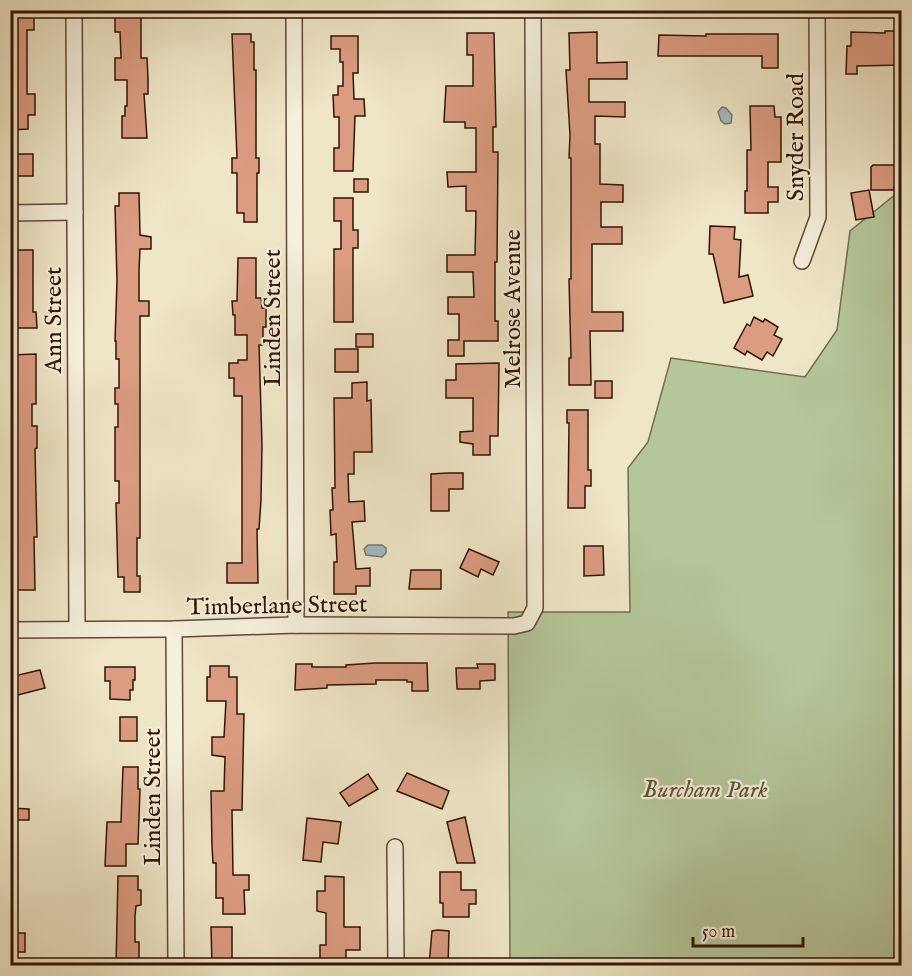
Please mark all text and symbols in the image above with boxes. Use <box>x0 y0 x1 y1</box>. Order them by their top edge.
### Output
street label: Snyder Road <box>781 73 812 201</box>
street label: Melrose Avenue <box>498 229 529 389</box>
street label: Linden Street <box>258 249 289 387</box>
street label: Ann Street <box>39 267 70 374</box>
street label: Timberlane Street <box>186 589 368 624</box>
street label: Linden Street <box>138 728 169 866</box>
park label: Burcham Park <box>642 775 768 806</box>
scale bar <box>693 910 802 948</box>
text: 50 m <box>702 921 735 944</box>

